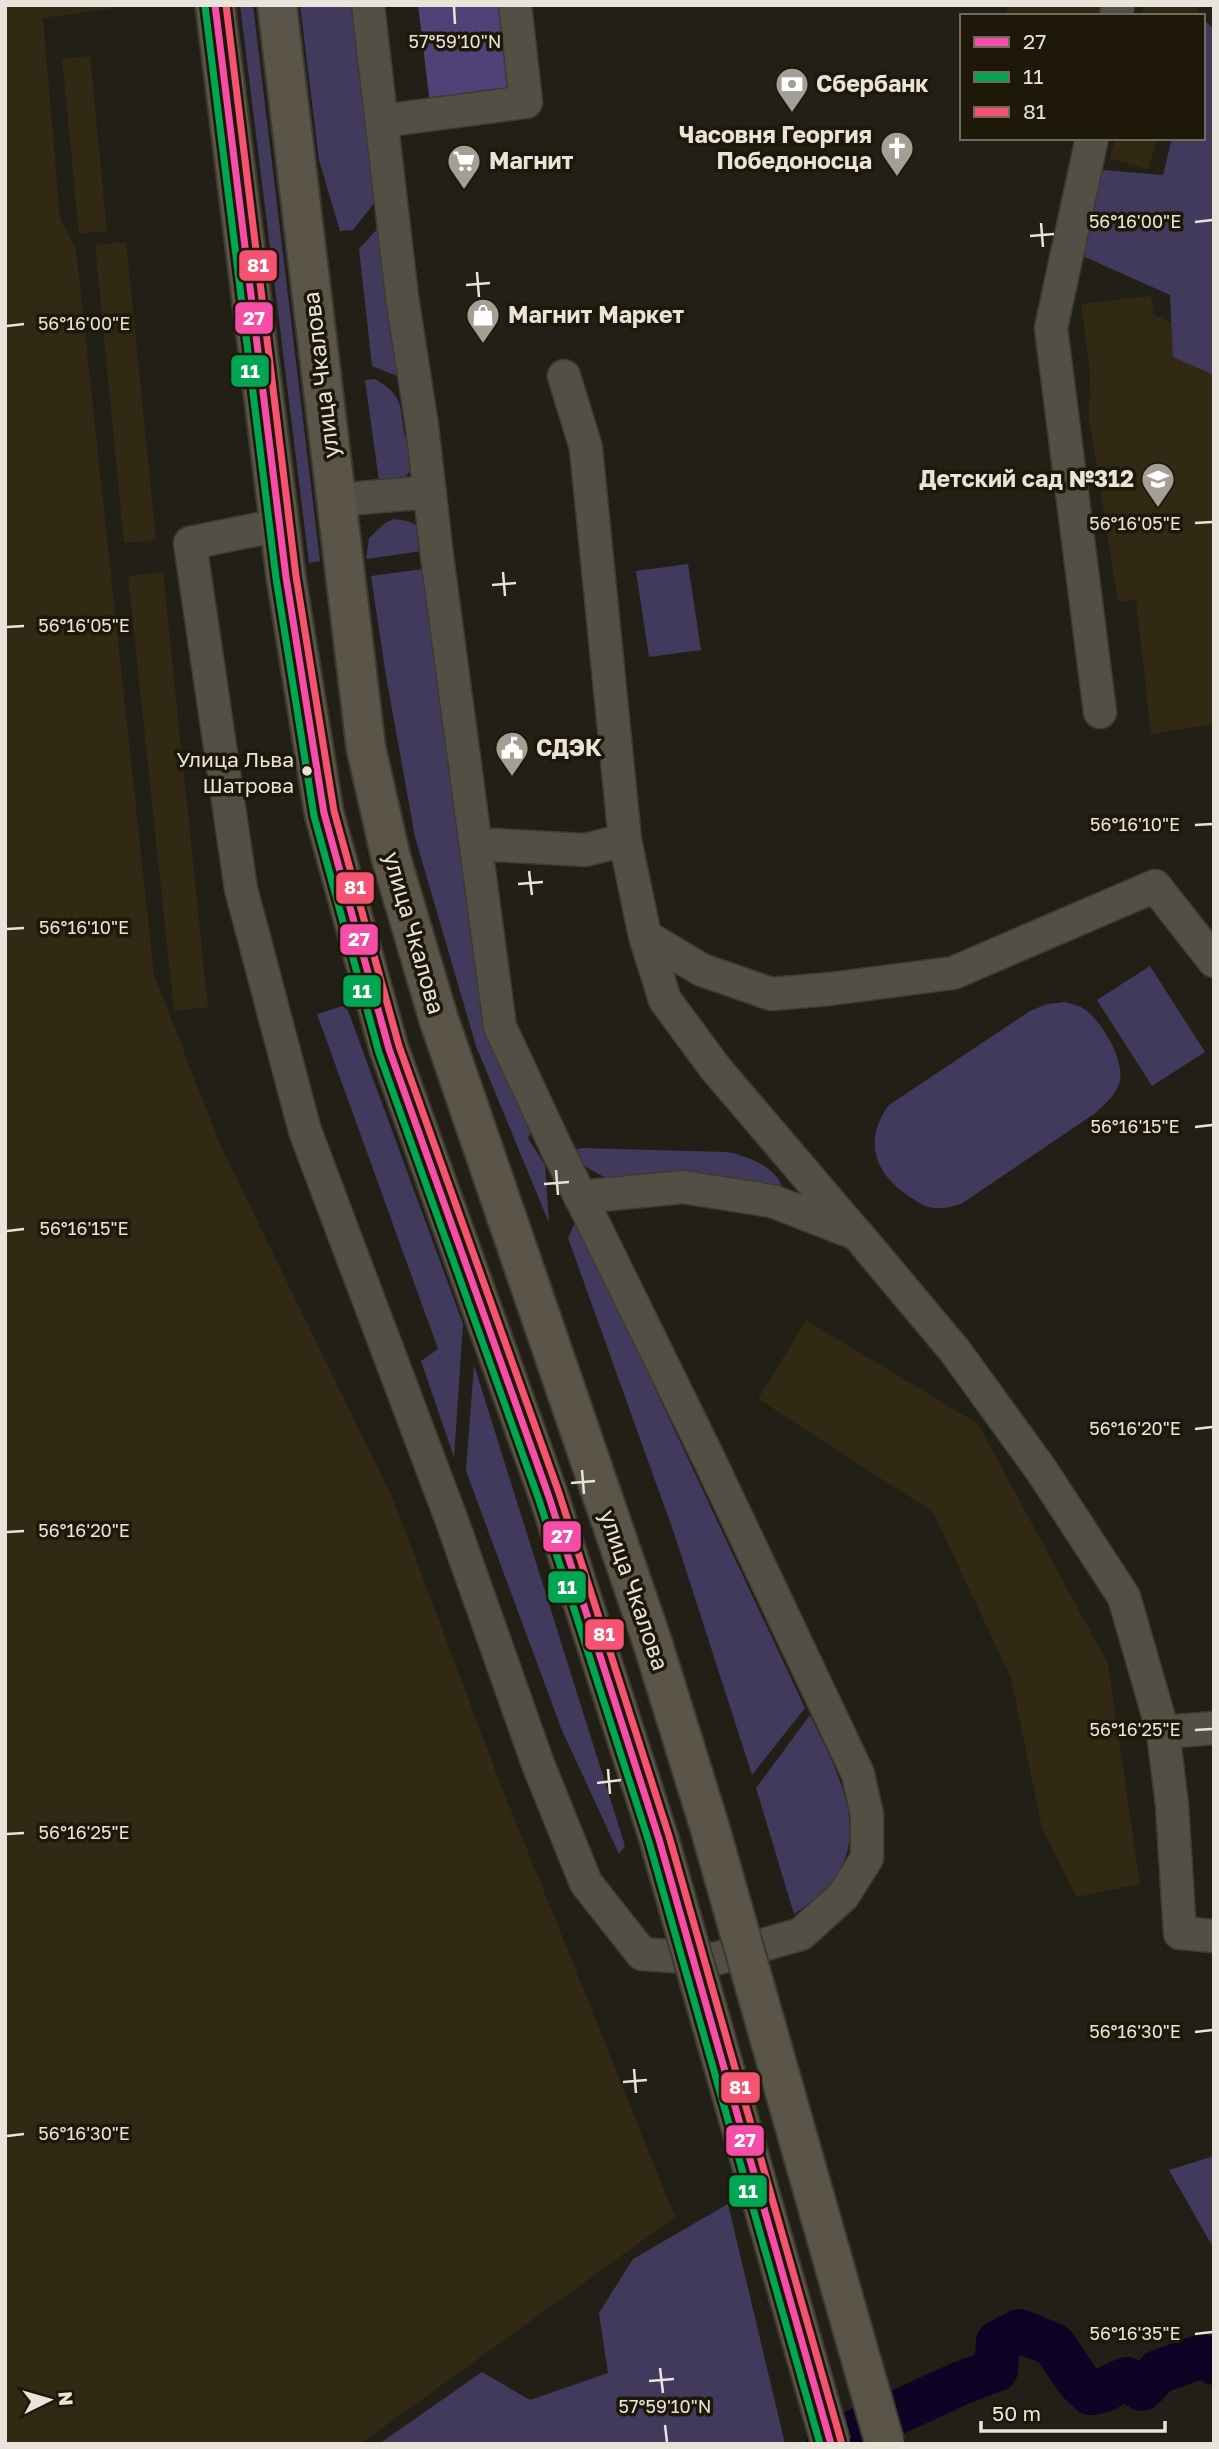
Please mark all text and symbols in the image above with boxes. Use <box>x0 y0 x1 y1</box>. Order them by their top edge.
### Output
legend <box>960 14 1205 140</box>
text: 27 <box>1023 28 1046 54</box>
text: 57°59'10"N <box>409 30 501 52</box>
text: 11 <box>1023 63 1043 89</box>
bank icon: Сбербанк <box>773 65 811 114</box>
place label: Сбербанк <box>816 69 929 97</box>
text: 81 <box>1023 98 1046 124</box>
place label: Часовня Георгия Победоносца <box>679 120 872 174</box>
church icon: Часовня Георгия Победоносца <box>878 129 916 178</box>
supermarket icon: Магнит <box>445 142 483 191</box>
place label: Магнит <box>489 146 573 174</box>
text: 56°16'00"E <box>1089 210 1181 232</box>
line badge: 81 <box>238 249 278 282</box>
text: 81 <box>247 253 269 276</box>
street label: улица Чкалова <box>296 290 344 460</box>
shop icon: Магнит Маркет <box>464 296 502 345</box>
place label: Магнит Маркет <box>508 300 684 328</box>
line badge: 27 <box>234 301 274 335</box>
text: 27 <box>243 306 265 329</box>
text: 56°16'00"E <box>38 312 130 334</box>
line badge: 11 <box>230 354 270 388</box>
text: 11 <box>240 359 260 382</box>
school or university icon: Детский сад №312 <box>1139 460 1177 509</box>
place label: Детский сад №312 <box>919 464 1134 492</box>
text: 56°16'05"E <box>1089 512 1181 534</box>
text: 56°16'05"E <box>38 614 130 636</box>
public building icon: СДЭК <box>493 729 531 778</box>
place label: СДЭК <box>536 733 602 761</box>
place label: Улица Льва Шатрова <box>176 746 294 798</box>
marker: Улица Льва Шатрова <box>300 764 314 778</box>
text: 56°16'10"E <box>1090 813 1180 835</box>
street label: улица Чкалова <box>378 848 452 1017</box>
line badge: 81 <box>335 871 375 905</box>
text: 81 <box>344 875 366 898</box>
text: 56°16'10"E <box>39 916 129 938</box>
line badge: 27 <box>339 923 379 956</box>
text: 27 <box>348 927 370 950</box>
line badge: 11 <box>342 974 382 1008</box>
text: 11 <box>352 979 372 1002</box>
text: 56°16'15"E <box>1090 1115 1180 1137</box>
text: 56°16'15"E <box>39 1217 129 1239</box>
text: 56°16'20"E <box>1089 1417 1181 1439</box>
street label: улица Чкалова <box>594 1506 675 1674</box>
text: 56°16'20"E <box>38 1519 130 1541</box>
line badge: 27 <box>542 1520 582 1553</box>
text: 27 <box>551 1524 573 1547</box>
line badge: 11 <box>547 1570 587 1604</box>
text: 11 <box>557 1575 577 1598</box>
line badge: 81 <box>584 1618 625 1651</box>
text: 81 <box>593 1622 615 1645</box>
text: 56°16'25"E <box>1090 1718 1180 1740</box>
text: 56°16'25"E <box>39 1821 129 1843</box>
text: 56°16'30"E <box>1089 2020 1181 2042</box>
line badge: 81 <box>720 2071 761 2104</box>
text: 81 <box>729 2075 751 2098</box>
text: 56°16'30"E <box>38 2122 130 2144</box>
line badge: 27 <box>725 2124 765 2157</box>
text: 27 <box>734 2128 756 2151</box>
line badge: 11 <box>728 2174 768 2208</box>
text: 11 <box>738 2179 758 2202</box>
text: 56°16'35"E <box>1090 2322 1180 2344</box>
north arrow <box>14 2365 84 2435</box>
text: N <box>54 2390 79 2407</box>
scale bar <box>981 2390 1165 2434</box>
text: 57°59'10"N <box>619 2395 711 2417</box>
text: 50 m <box>992 2400 1041 2426</box>

